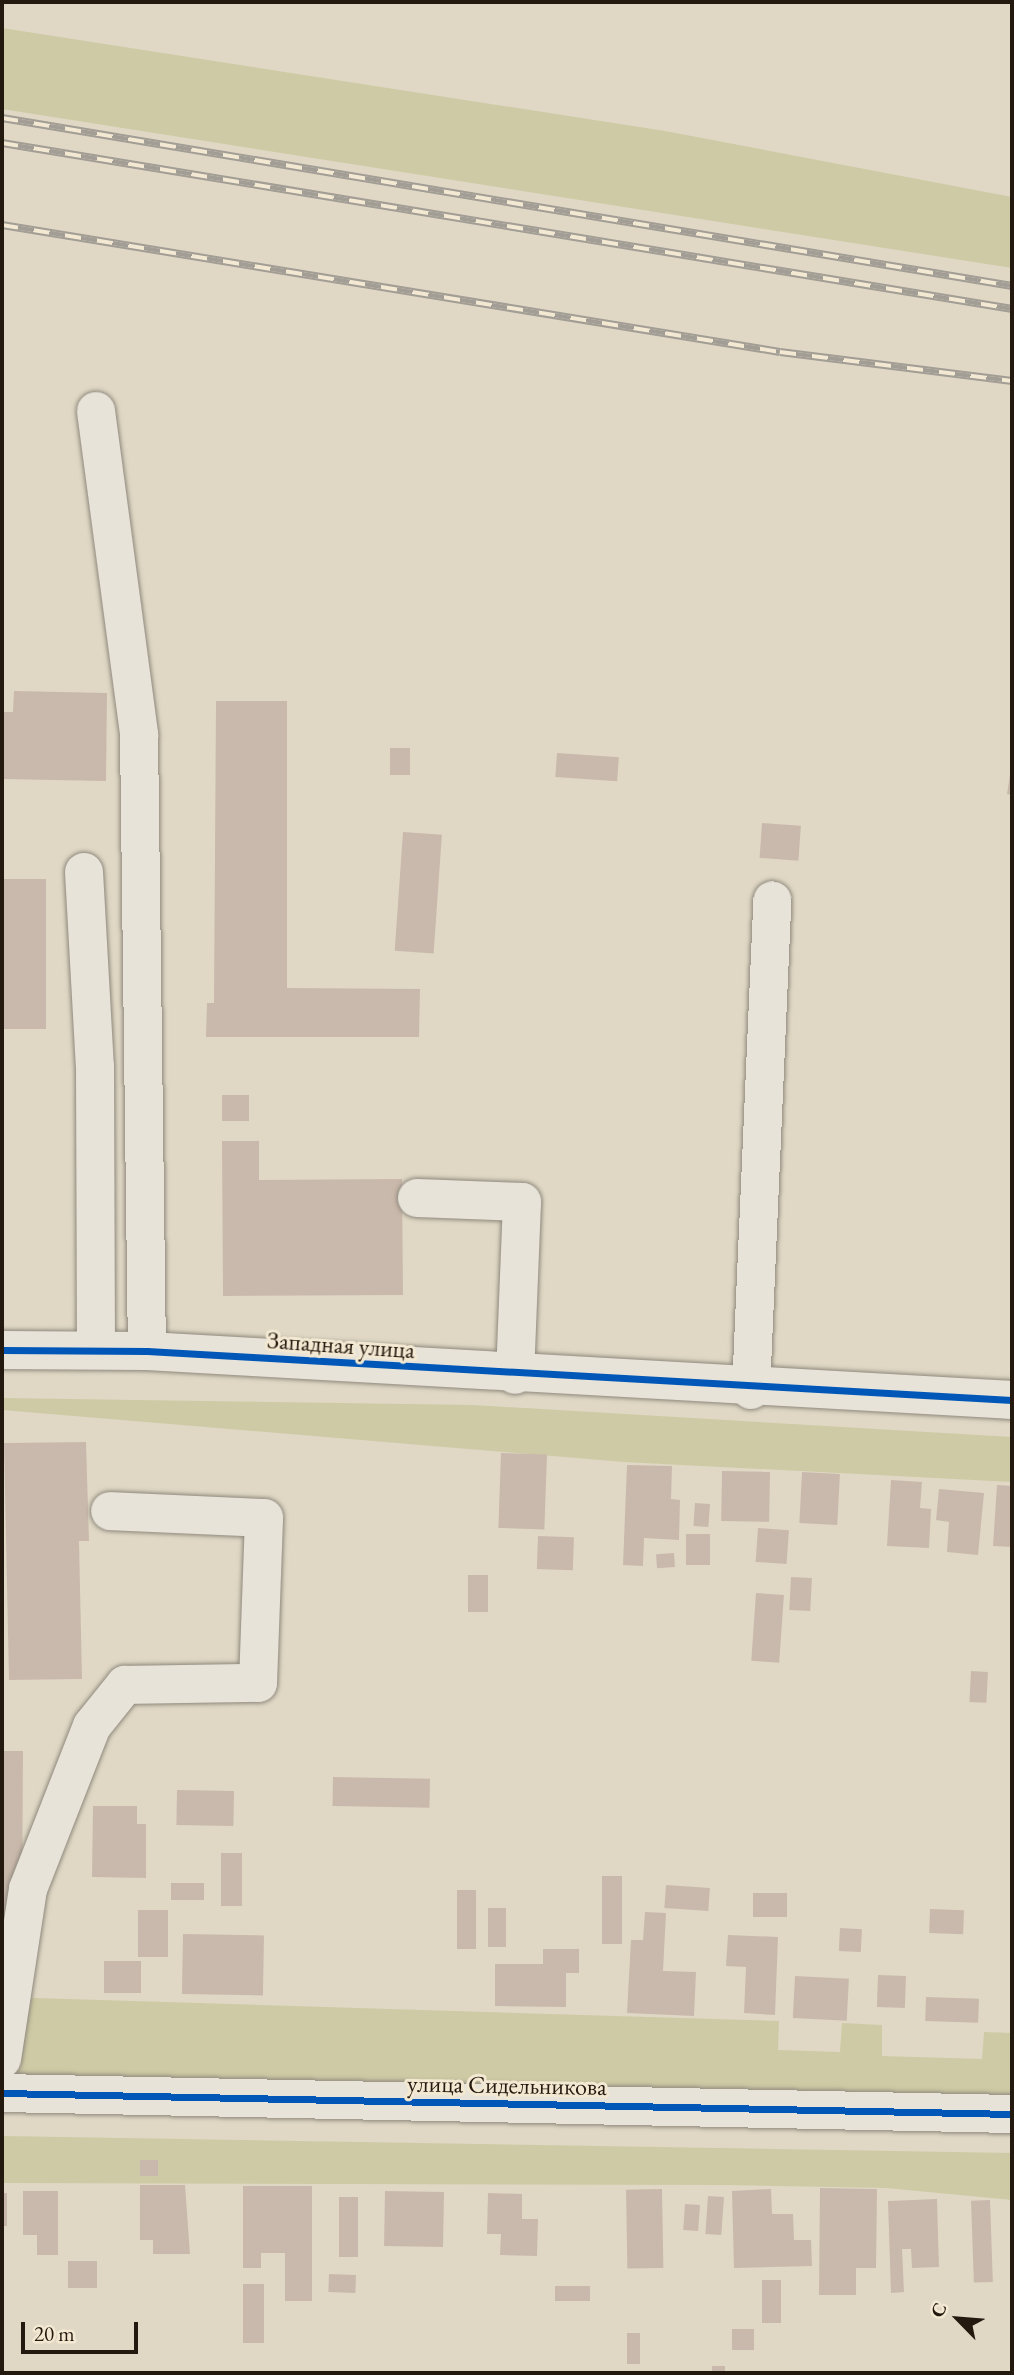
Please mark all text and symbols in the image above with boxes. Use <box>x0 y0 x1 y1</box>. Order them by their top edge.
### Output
street label: Западная улица <box>266 1325 416 1365</box>
street label: улица Сидельникова <box>407 2069 607 2101</box>
north arrow <box>923 2284 993 2354</box>
text: С <box>924 2299 953 2321</box>
scale bar <box>24 2308 142 2352</box>
text: 20 m <box>34 2320 75 2347</box>

